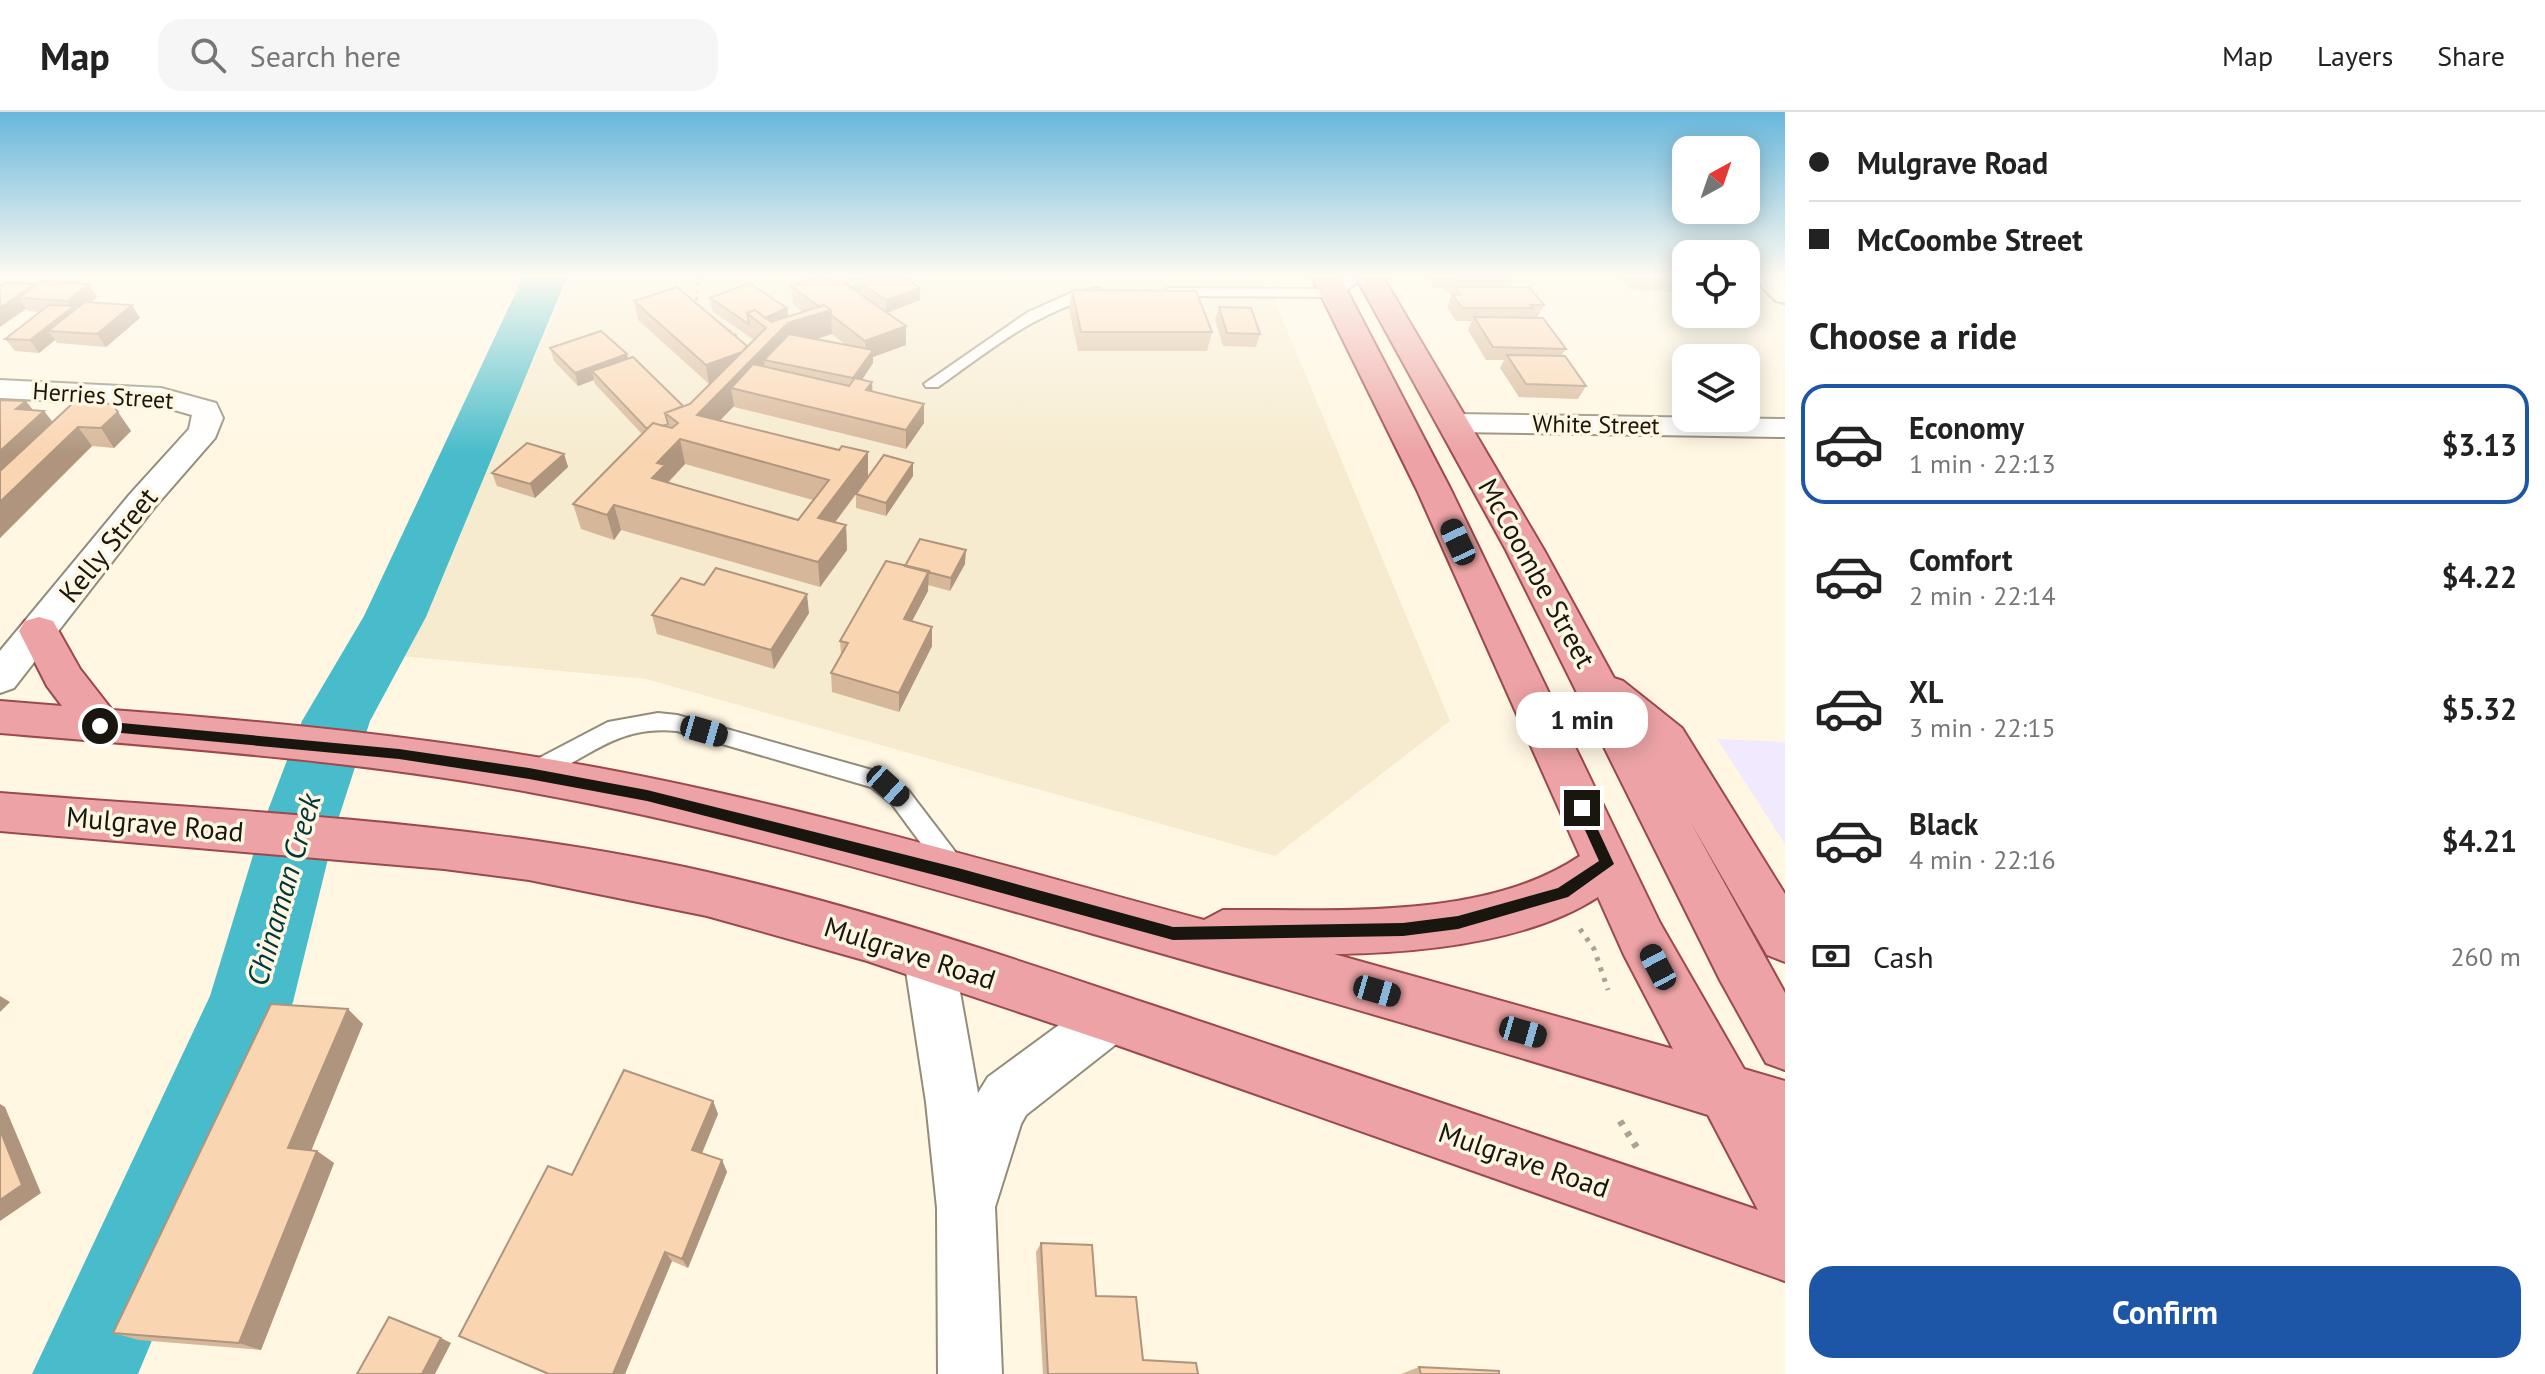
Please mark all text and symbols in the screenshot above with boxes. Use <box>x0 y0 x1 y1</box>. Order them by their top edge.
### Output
search box <box>158 19 718 91</box>
text: Map <box>40 31 110 80</box>
icon: search <box>186 33 230 77</box>
text: Search here <box>250 36 401 75</box>
text: Map <box>2222 37 2273 74</box>
text: Layers <box>2317 37 2393 74</box>
text: Share <box>2437 37 2505 74</box>
north arrow <box>1672 136 1760 224</box>
map controls <box>1672 136 1760 432</box>
text: Mulgrave Road <box>1857 143 2048 182</box>
text: McCoombe Street <box>1857 220 2083 259</box>
button: locate <box>1672 240 1760 328</box>
text: Choose a ride <box>1809 312 2017 359</box>
button: layers <box>1672 344 1760 432</box>
street label: Herries Street <box>32 375 174 416</box>
street label: White Street <box>1532 408 1660 441</box>
icon: car <box>1813 408 1885 480</box>
text: Economy <box>1909 408 2024 447</box>
text: $3.13 <box>2442 425 2517 464</box>
text: 1 min · 22:13 <box>1909 447 2056 480</box>
street label: McCoombe Street <box>1470 472 1605 674</box>
street label: Kelly Street <box>50 479 166 610</box>
car <box>1437 515 1479 569</box>
icon: car <box>1813 540 1885 612</box>
text: Comfort <box>1909 540 2012 579</box>
text: $4.22 <box>2442 557 2517 596</box>
text: 2 min · 22:14 <box>1909 579 2056 612</box>
icon: car <box>1813 672 1885 744</box>
text: XL <box>1909 672 1943 711</box>
text: $5.32 <box>2442 689 2517 728</box>
callout: 1 min <box>1516 692 1648 748</box>
text: 1 min <box>1550 703 1614 736</box>
route start <box>82 708 118 744</box>
text: 3 min · 22:15 <box>1909 711 2056 744</box>
car <box>678 713 730 749</box>
car <box>862 761 914 811</box>
water label: Chinaman Creek <box>237 788 329 990</box>
route end <box>1564 790 1600 826</box>
street label: Mulgrave Road <box>65 797 245 850</box>
icon: car <box>1813 804 1885 876</box>
text: Black <box>1909 804 1978 843</box>
text: $4.21 <box>2442 821 2517 860</box>
text: 4 min · 22:16 <box>1909 843 2056 876</box>
street label: Mulgrave Road <box>820 907 1001 998</box>
icon: cash <box>1809 934 1853 978</box>
text: Cash <box>1873 937 1934 976</box>
car <box>1636 940 1680 994</box>
text: 260 m <box>2450 940 2521 973</box>
car <box>1351 973 1403 1009</box>
car <box>1497 1014 1549 1050</box>
street label: Mulgrave Road <box>1434 1113 1614 1206</box>
button: Confirm <box>1809 1266 2521 1358</box>

